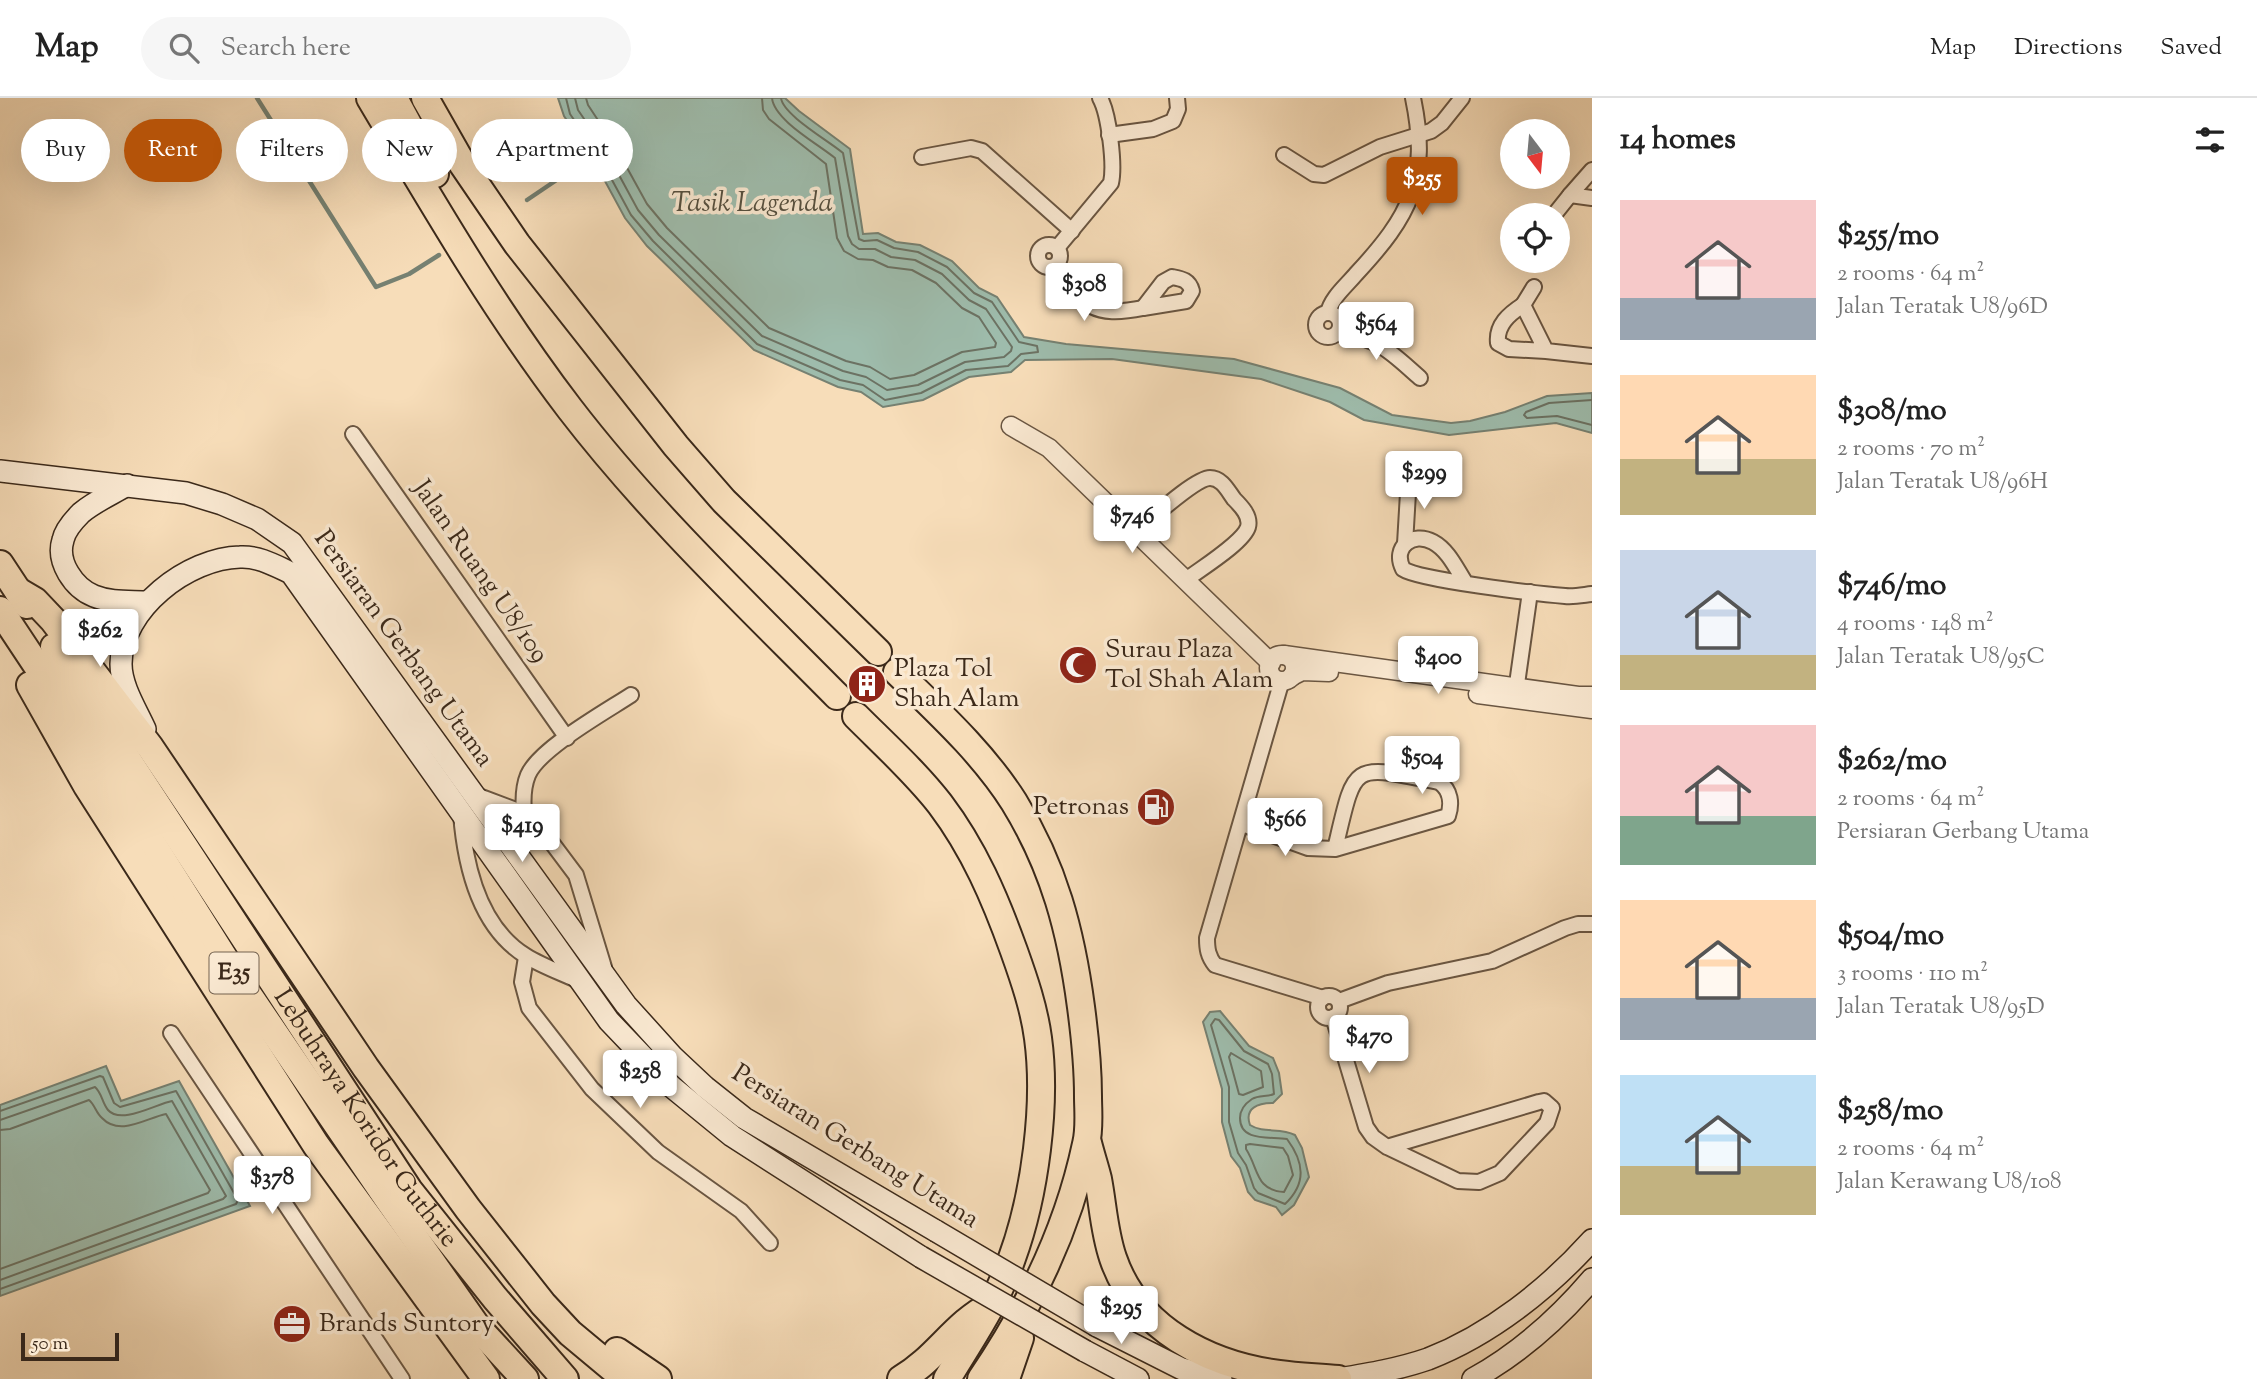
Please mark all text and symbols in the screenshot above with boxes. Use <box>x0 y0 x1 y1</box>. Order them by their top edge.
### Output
search box <box>141 17 631 80</box>
text: Map <box>35 24 99 72</box>
icon: search <box>165 29 203 67</box>
text: Search here <box>221 30 351 67</box>
text: Map <box>1930 31 1976 65</box>
text: Directions <box>2014 31 2122 65</box>
text: Saved <box>2160 31 2222 65</box>
chip: Buy <box>21 119 110 182</box>
chip: Rent <box>124 119 222 182</box>
chip: Filters <box>236 119 348 182</box>
chip: New <box>362 119 457 182</box>
chip: Apartment <box>471 119 633 182</box>
north arrow <box>1500 119 1570 189</box>
map controls <box>1500 119 1570 273</box>
text: 14 homes <box>1620 119 1736 162</box>
icon: filters <box>2191 121 2229 159</box>
pin: $255 <box>1381 158 1463 217</box>
text: $255 <box>1403 163 1441 196</box>
water label: Tasik Lagenda <box>671 184 833 224</box>
button: locate <box>1500 203 1570 273</box>
text: $255/mo <box>1837 215 1939 258</box>
icon: home <box>1676 228 1760 312</box>
text: 2 rooms · 64 m² <box>1837 258 1984 291</box>
pin: $308 <box>1043 264 1125 323</box>
text: $308 <box>1061 269 1107 302</box>
text: Jalan Teratak U8/96D <box>1837 291 2048 324</box>
pin: $564 <box>1335 302 1417 362</box>
text: $564 <box>1355 308 1397 341</box>
text: $308/mo <box>1837 390 1947 433</box>
icon: home <box>1676 403 1760 487</box>
text: 2 rooms · 70 m² <box>1837 433 1985 466</box>
pin: $299 <box>1383 452 1465 511</box>
text: $299 <box>1401 457 1447 490</box>
text: Jalan Teratak U8/96H <box>1837 466 2048 499</box>
street label: Jalan Ruang U8/109 <box>402 471 557 671</box>
pin: $746 <box>1091 496 1173 555</box>
text: $746 <box>1109 501 1155 534</box>
street label: Persiaran Gerbang Utama <box>304 523 502 775</box>
text: $746/mo <box>1837 565 1947 608</box>
icon: home <box>1676 578 1760 662</box>
text: 4 rooms · 148 m² <box>1837 608 1994 641</box>
pin: $262 <box>59 610 141 669</box>
text: $262 <box>78 615 123 648</box>
place label: Surau Plaza Tol Shah Alam <box>1105 632 1273 699</box>
pin: $400 <box>1397 636 1479 696</box>
text: Jalan Teratak U8/95C <box>1837 641 2045 674</box>
text: $400 <box>1414 642 1462 675</box>
mosque icon: Surau Plaza Tol Shah Alam <box>1057 644 1099 686</box>
place label: Plaza Tol Shah Alam <box>894 651 1019 718</box>
building icon: Plaza Tol Shah Alam <box>846 663 888 705</box>
pin: $504 <box>1381 736 1463 796</box>
text: $262/mo <box>1837 740 1947 783</box>
text: $504 <box>1401 742 1443 775</box>
icon: home <box>1676 753 1760 837</box>
text: 2 rooms · 64 m² <box>1837 783 1984 816</box>
fuel station icon: Petronas <box>1135 786 1177 828</box>
place label: Petronas <box>1033 789 1129 826</box>
pin: $566 <box>1244 798 1326 858</box>
pin: $419 <box>481 804 563 864</box>
text: $566 <box>1264 804 1307 837</box>
text: $419 <box>501 810 543 843</box>
text: Persiaran Gerbang Utama <box>1837 816 2089 849</box>
text: $504/mo <box>1837 915 1944 958</box>
icon: home <box>1676 928 1760 1012</box>
road number: E35 <box>210 952 258 994</box>
text: 3 rooms · 110 m² <box>1837 958 1988 991</box>
street label: Lebuhraya Koridor Guthrie <box>264 982 467 1256</box>
text: Jalan Teratak U8/95D <box>1837 991 2045 1024</box>
pin: $470 <box>1328 1016 1410 1075</box>
text: $470 <box>1345 1021 1393 1054</box>
pin: $258 <box>599 1051 681 1110</box>
text: $258 <box>619 1056 661 1089</box>
street label: Persiaran Gerbang Utama <box>724 1056 986 1238</box>
text: $258/mo <box>1837 1090 1943 1133</box>
icon: home <box>1676 1103 1760 1187</box>
text: 2 rooms · 64 m² <box>1837 1133 1984 1166</box>
pin: $378 <box>231 1156 313 1216</box>
text: $378 <box>250 1162 294 1195</box>
text: Jalan Kerawang U8/108 <box>1837 1166 2062 1199</box>
pin: $295 <box>1080 1286 1162 1346</box>
text: $295 <box>1100 1292 1142 1325</box>
office icon: Brands Suntory <box>271 1303 313 1345</box>
place label: Brands Suntory <box>319 1306 494 1343</box>
scale bar <box>21 1330 119 1362</box>
text: 50 m <box>32 1331 68 1358</box>

